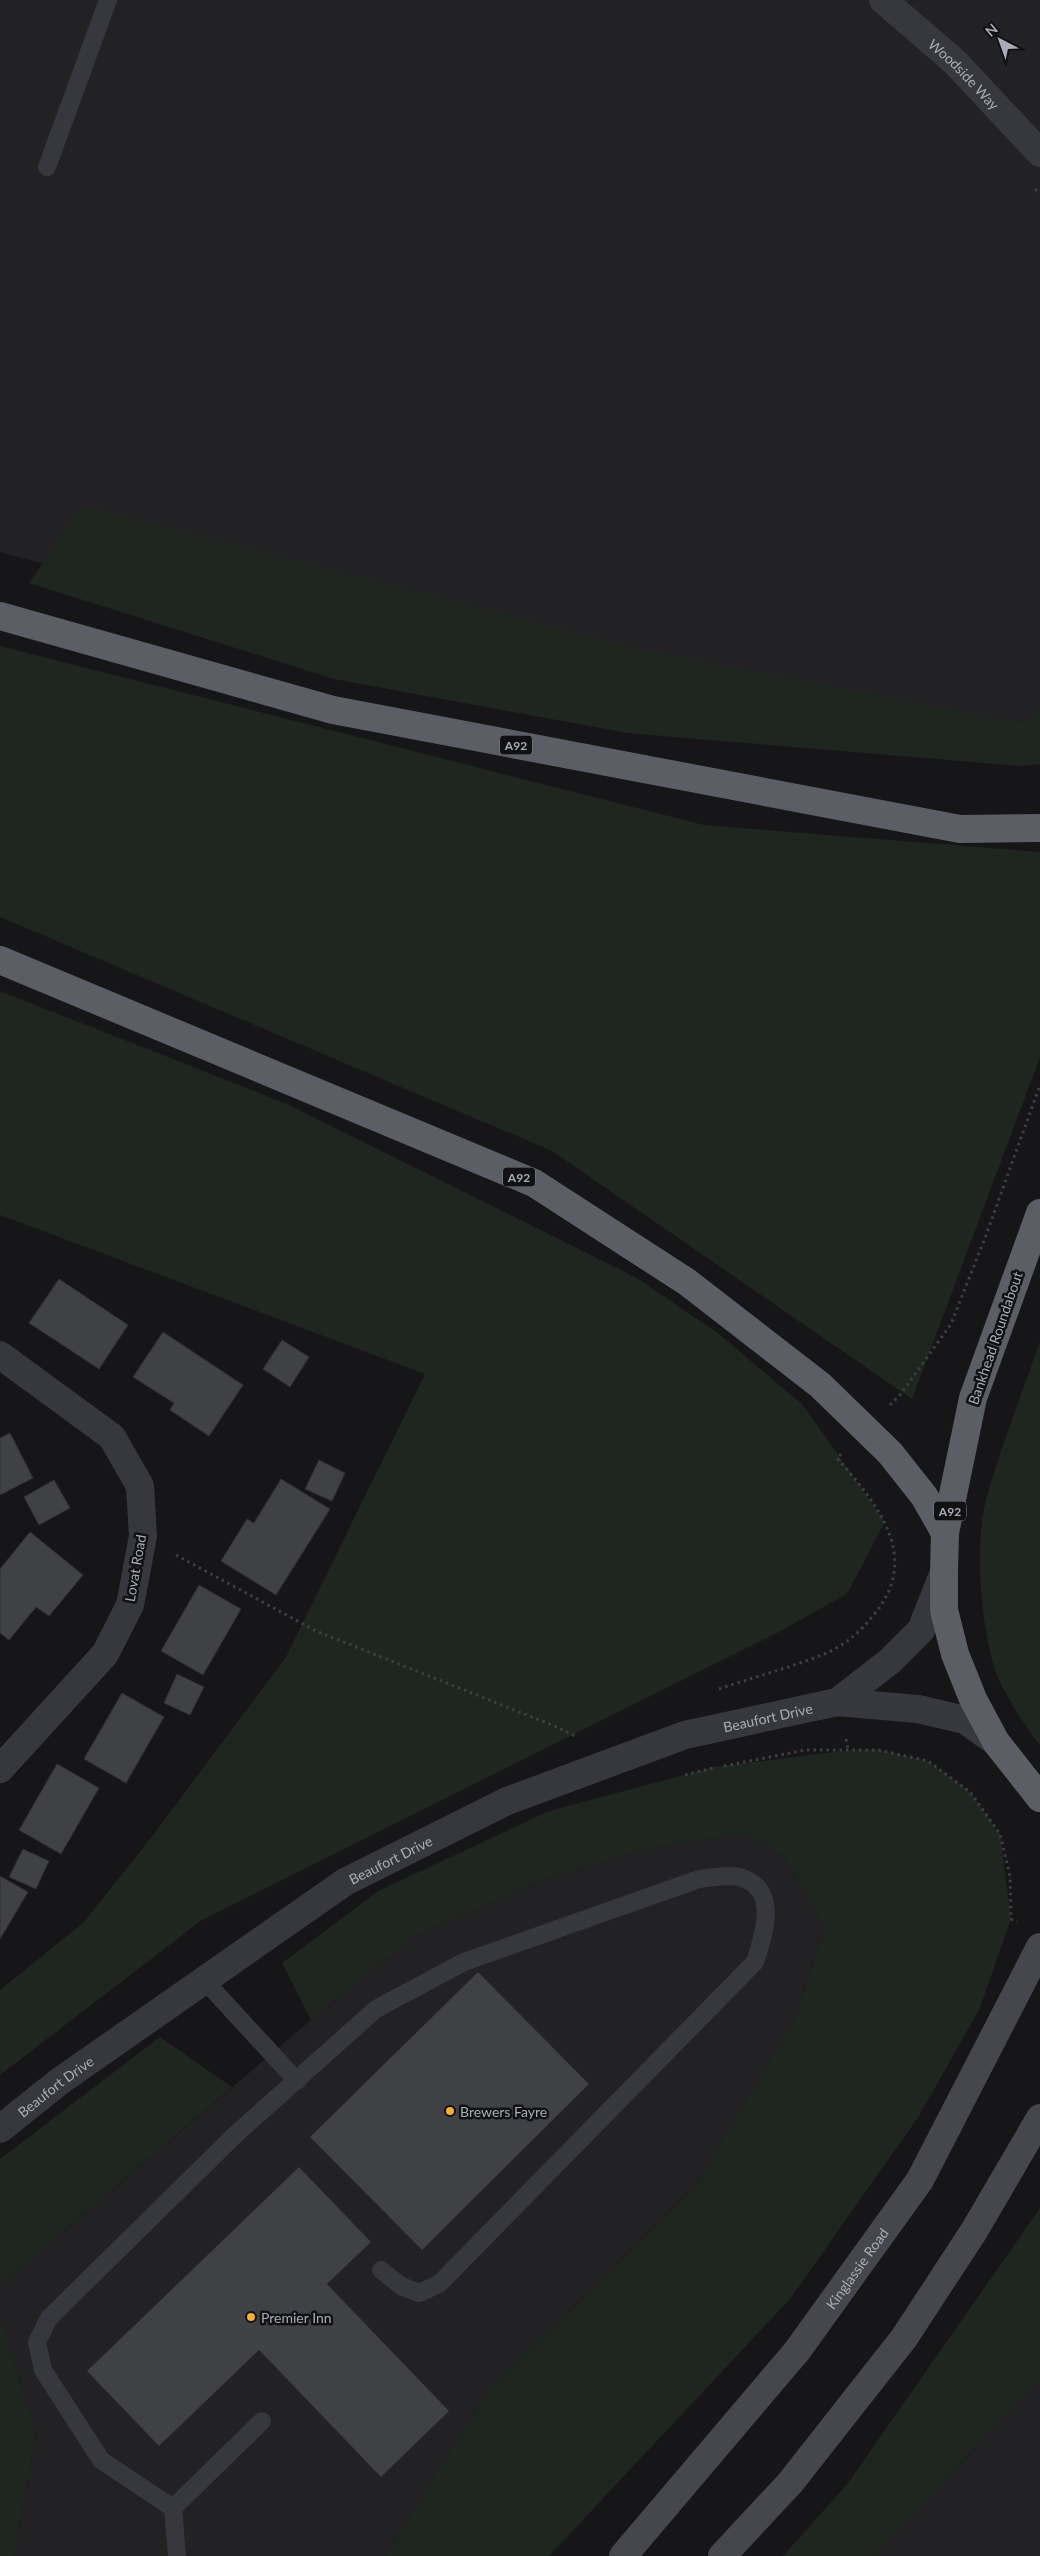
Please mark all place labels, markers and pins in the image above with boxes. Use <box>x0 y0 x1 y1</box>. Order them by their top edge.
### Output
place label: Brewers Fayre <box>460 2103 547 2120</box>
marker: Brewers Fayre <box>444 2105 456 2117</box>
place label: Premier Inn <box>261 2309 332 2326</box>
marker: Premier Inn <box>245 2311 257 2323</box>

